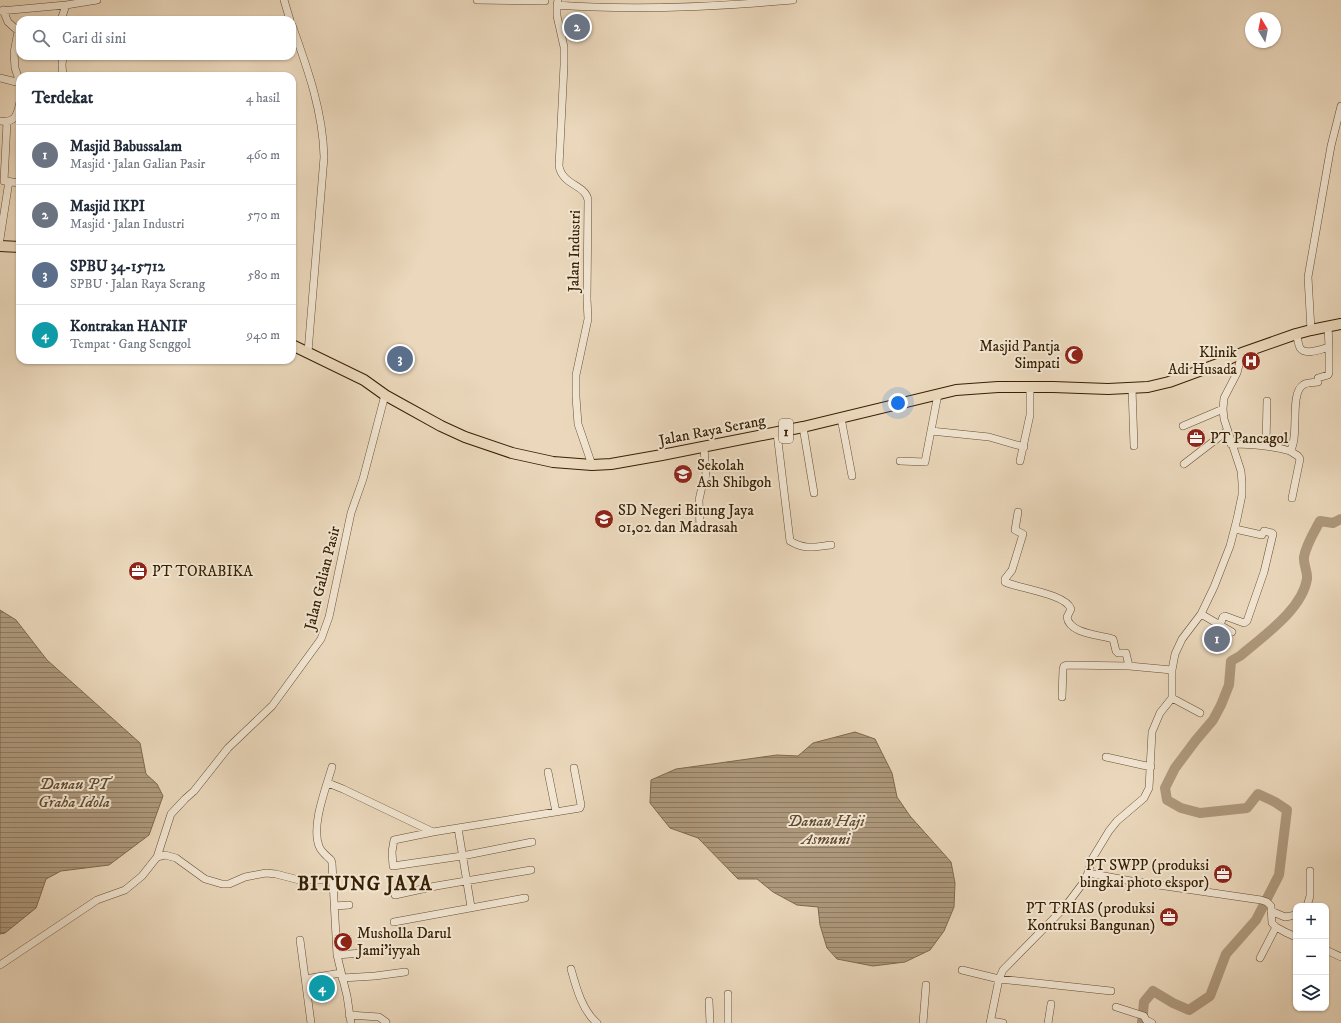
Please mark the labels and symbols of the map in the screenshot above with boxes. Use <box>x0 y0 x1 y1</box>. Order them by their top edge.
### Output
pin: 2 <box>564 12 590 42</box>
north arrow <box>1245 12 1281 48</box>
street label: Jalan Industri <box>564 210 585 294</box>
place label: Masjid Pantja Simpati <box>979 337 1061 373</box>
place label: Klinik Adi Husada <box>1168 343 1238 379</box>
pin: 3 <box>387 344 413 374</box>
mosque icon: Masjid Pantja Simpati <box>1063 344 1085 366</box>
hospital icon: Klinik Adi Husada <box>1240 350 1262 372</box>
your location <box>888 393 908 413</box>
street label: Jalan Raya Serang <box>655 411 768 451</box>
road number: 1 <box>779 419 793 443</box>
office icon: PT Pancagol <box>1185 427 1207 449</box>
place label: PT Pancagol <box>1210 429 1289 448</box>
place label: Sekolah Ash Shibgoh <box>697 456 772 492</box>
school or university icon: Sekolah Ash Shibgoh <box>672 463 694 485</box>
place label: SD Negeri Bitung Jaya 01,02 dan Madrasah <box>618 501 754 537</box>
school or university icon: SD Negeri Bitung Jaya 01,02 dan Madrasah <box>593 508 615 530</box>
street label: Jalan Galian Pasir <box>300 524 345 634</box>
office icon: PT TORABIKA <box>127 560 149 582</box>
place label: PT TORABIKA <box>152 562 253 581</box>
pin: 1 <box>1204 624 1230 654</box>
water label: Danau PT Graha Idola <box>38 774 113 812</box>
water label: Danau Haji Asmuni <box>787 811 865 849</box>
place label: PT SWPP (produksi bingkai photo ekspor) <box>1080 856 1209 892</box>
office icon: PT SWPP (produksi bingkai photo ekspor) <box>1212 863 1234 885</box>
district label: BITUNG JAYA <box>297 873 433 896</box>
place label: PT TRIAS (produksi Kontruksi Bangunan) <box>1026 899 1155 935</box>
office icon: PT TRIAS (produksi Kontruksi Bangunan) <box>1158 906 1180 928</box>
place label: Musholla Darul Jami'iyyah <box>355 924 452 960</box>
mosque icon: Musholla Darul Jami'iyyah <box>332 931 354 953</box>
pin: 4 <box>309 973 335 1003</box>

